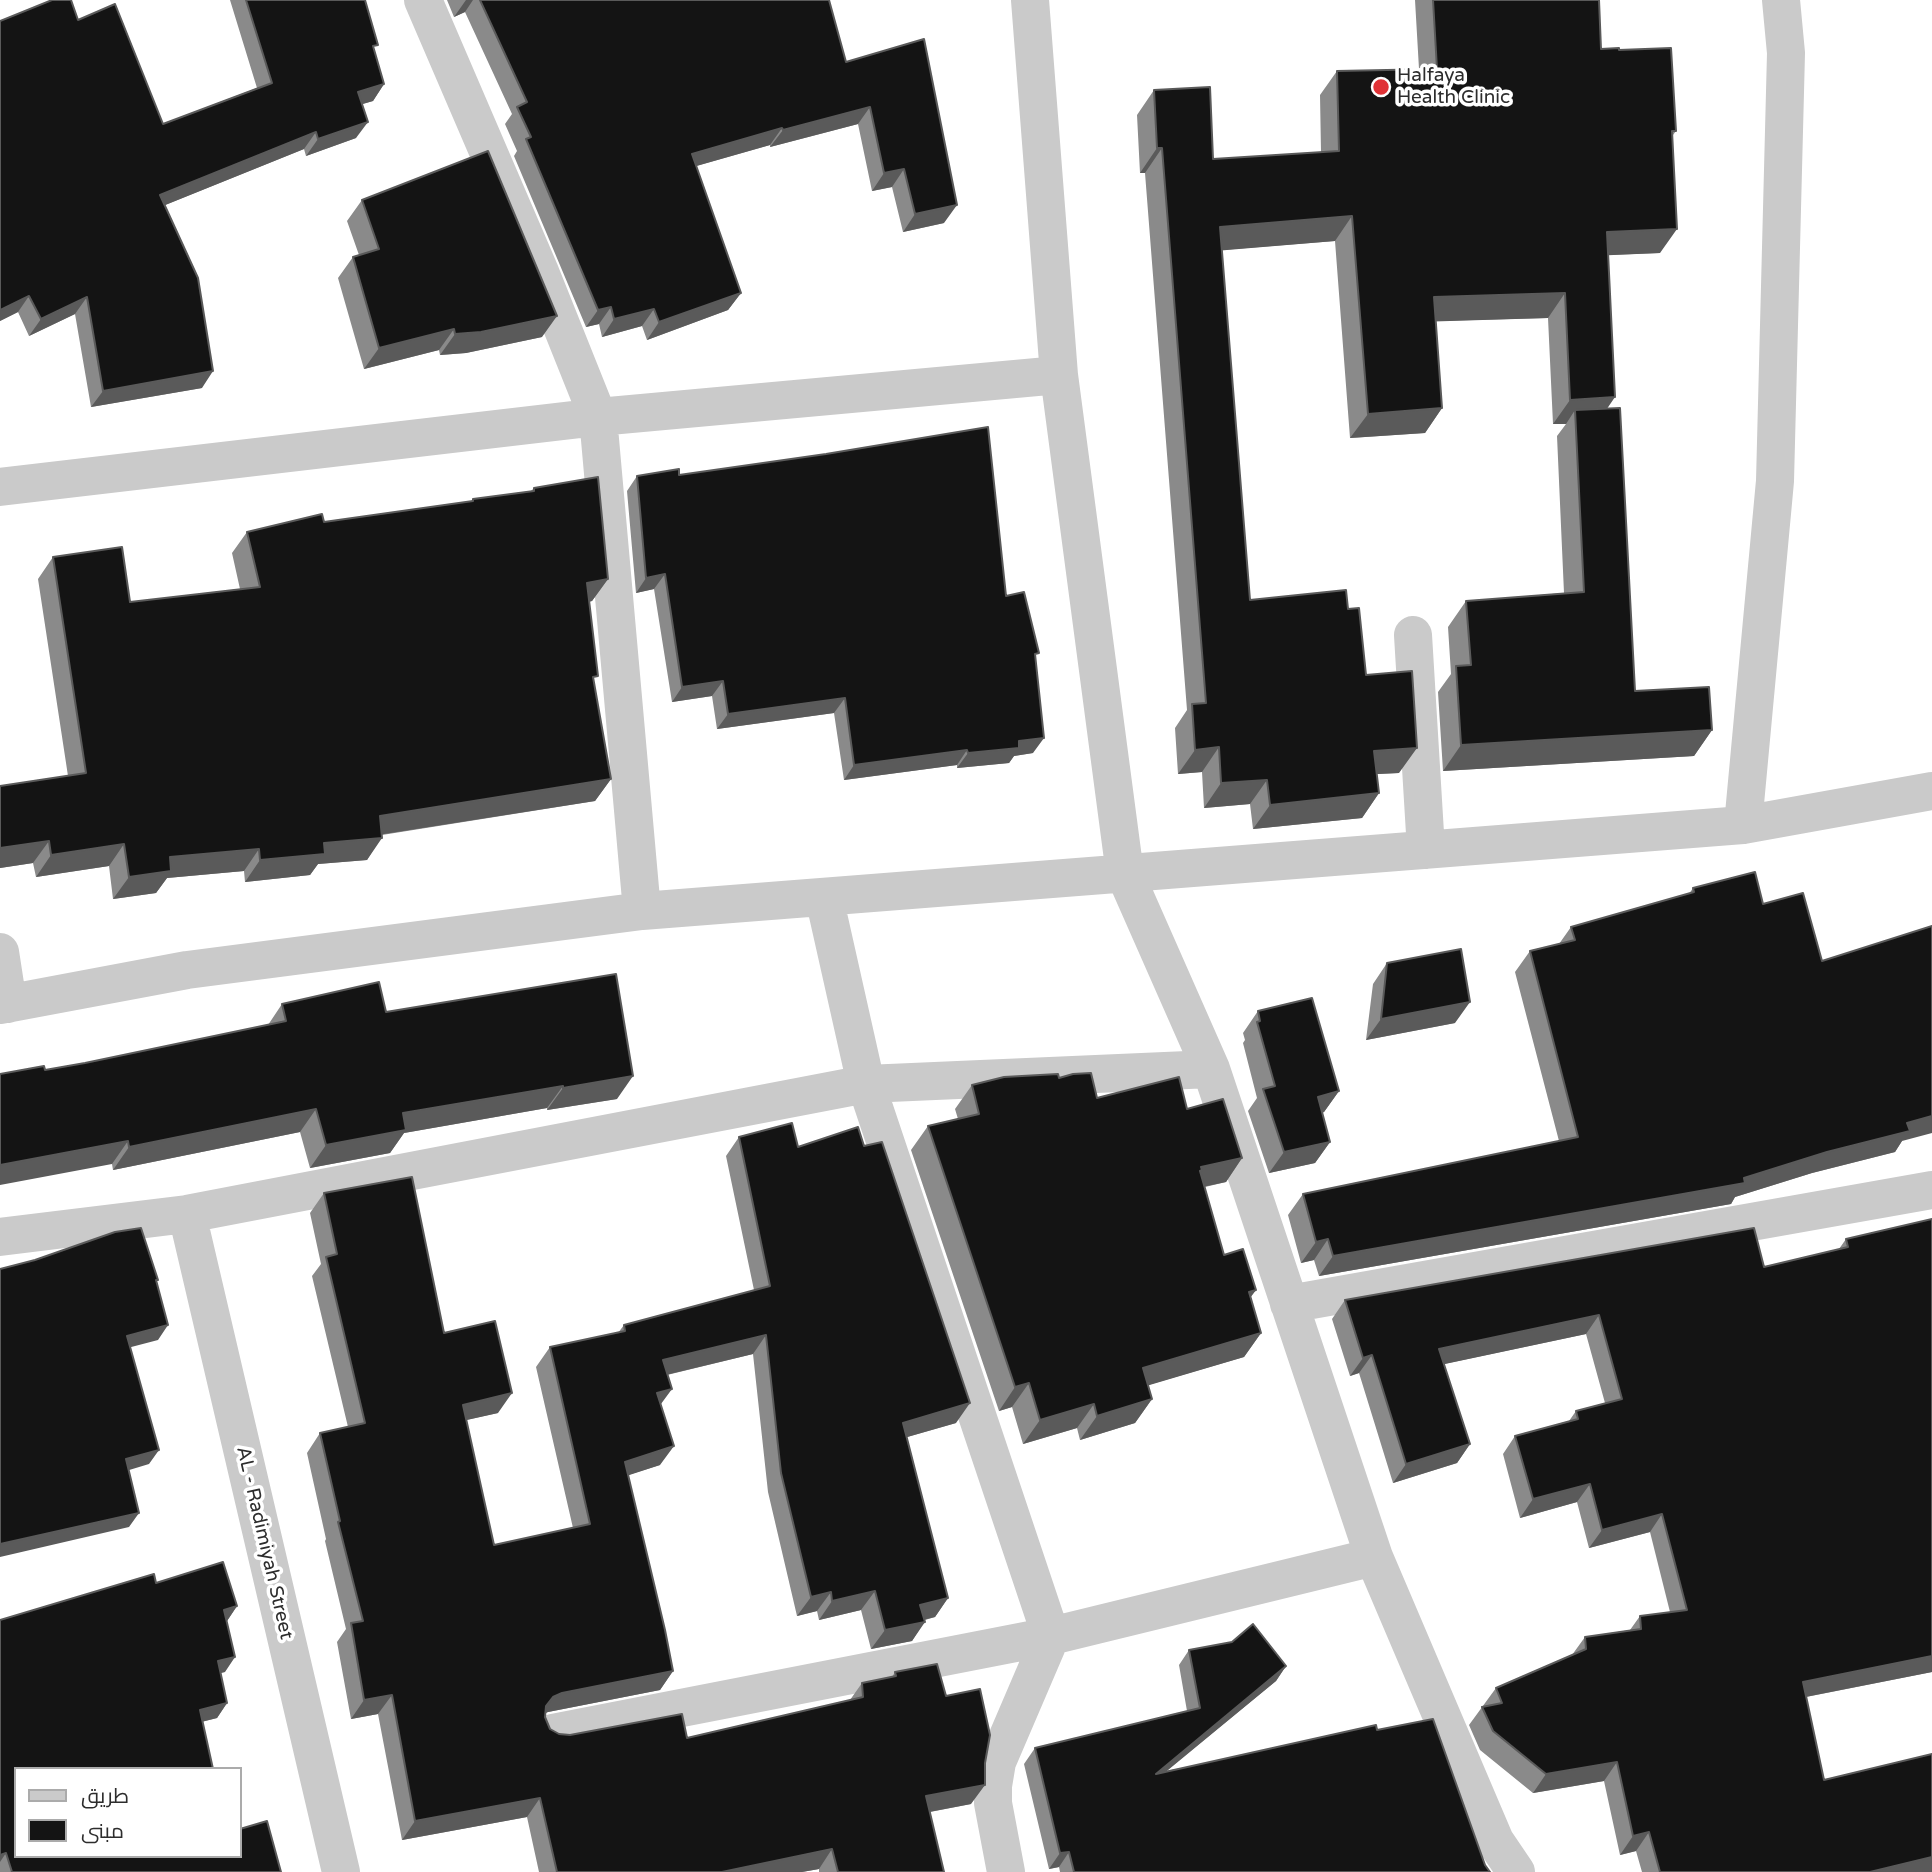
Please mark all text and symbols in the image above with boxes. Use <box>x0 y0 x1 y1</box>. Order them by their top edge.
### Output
place label: Halfaya Health Clinic <box>1397 65 1510 109</box>
marker: Halfaya Health Clinic <box>1371 77 1391 97</box>
street label: AL - Radimiyah Street <box>231 1444 297 1642</box>
legend <box>14 1767 242 1858</box>
text: طريق <box>81 1784 129 1809</box>
text: مبنى <box>81 1819 124 1844</box>

